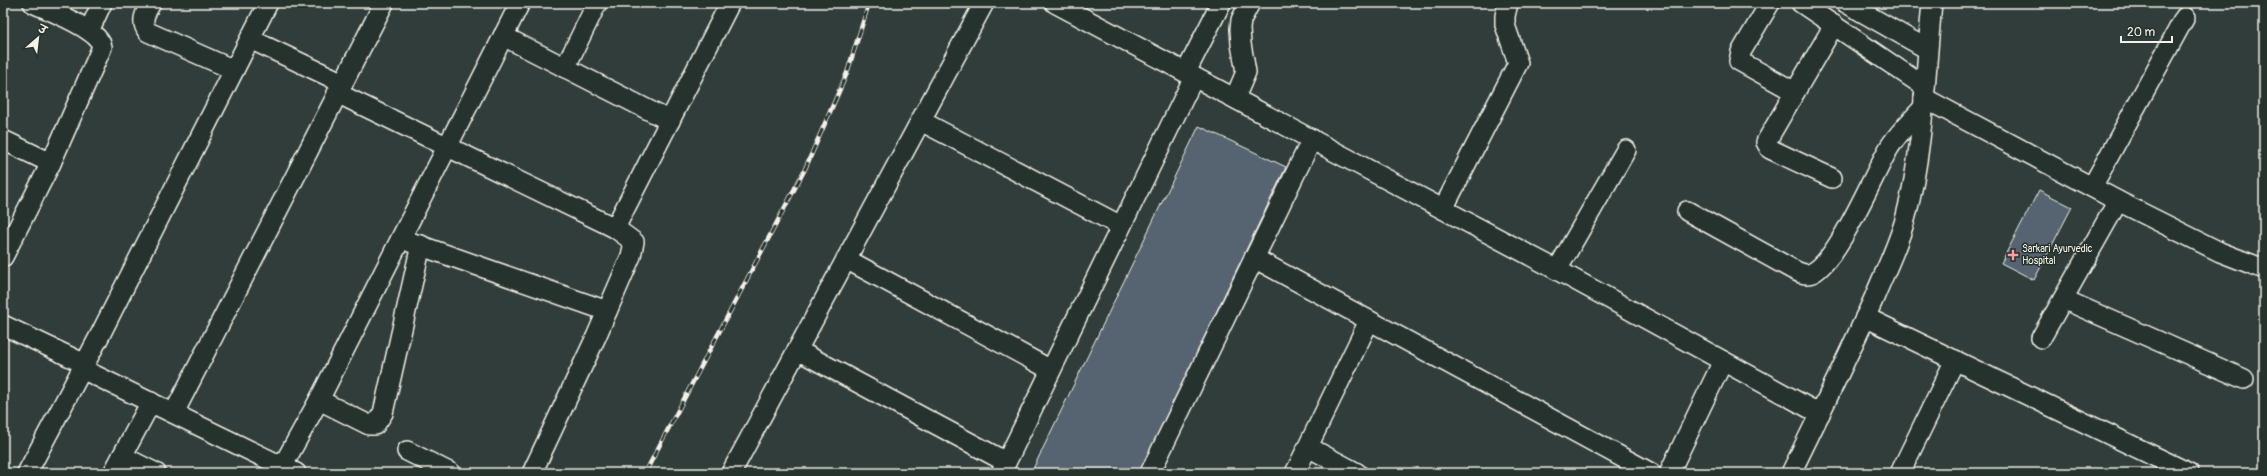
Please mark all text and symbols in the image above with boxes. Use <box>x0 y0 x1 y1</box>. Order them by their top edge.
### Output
north arrow <box>18 18 58 58</box>
scale bar <box>2121 18 2172 44</box>
text: उ <box>35 22 50 38</box>
text: 20 m <box>2127 25 2156 40</box>
place label: Sarkari Ayurvedic Hospital <box>2022 243 2093 267</box>
marker: Sarkari Ayurvedic Hospital <box>2007 249 2019 261</box>

